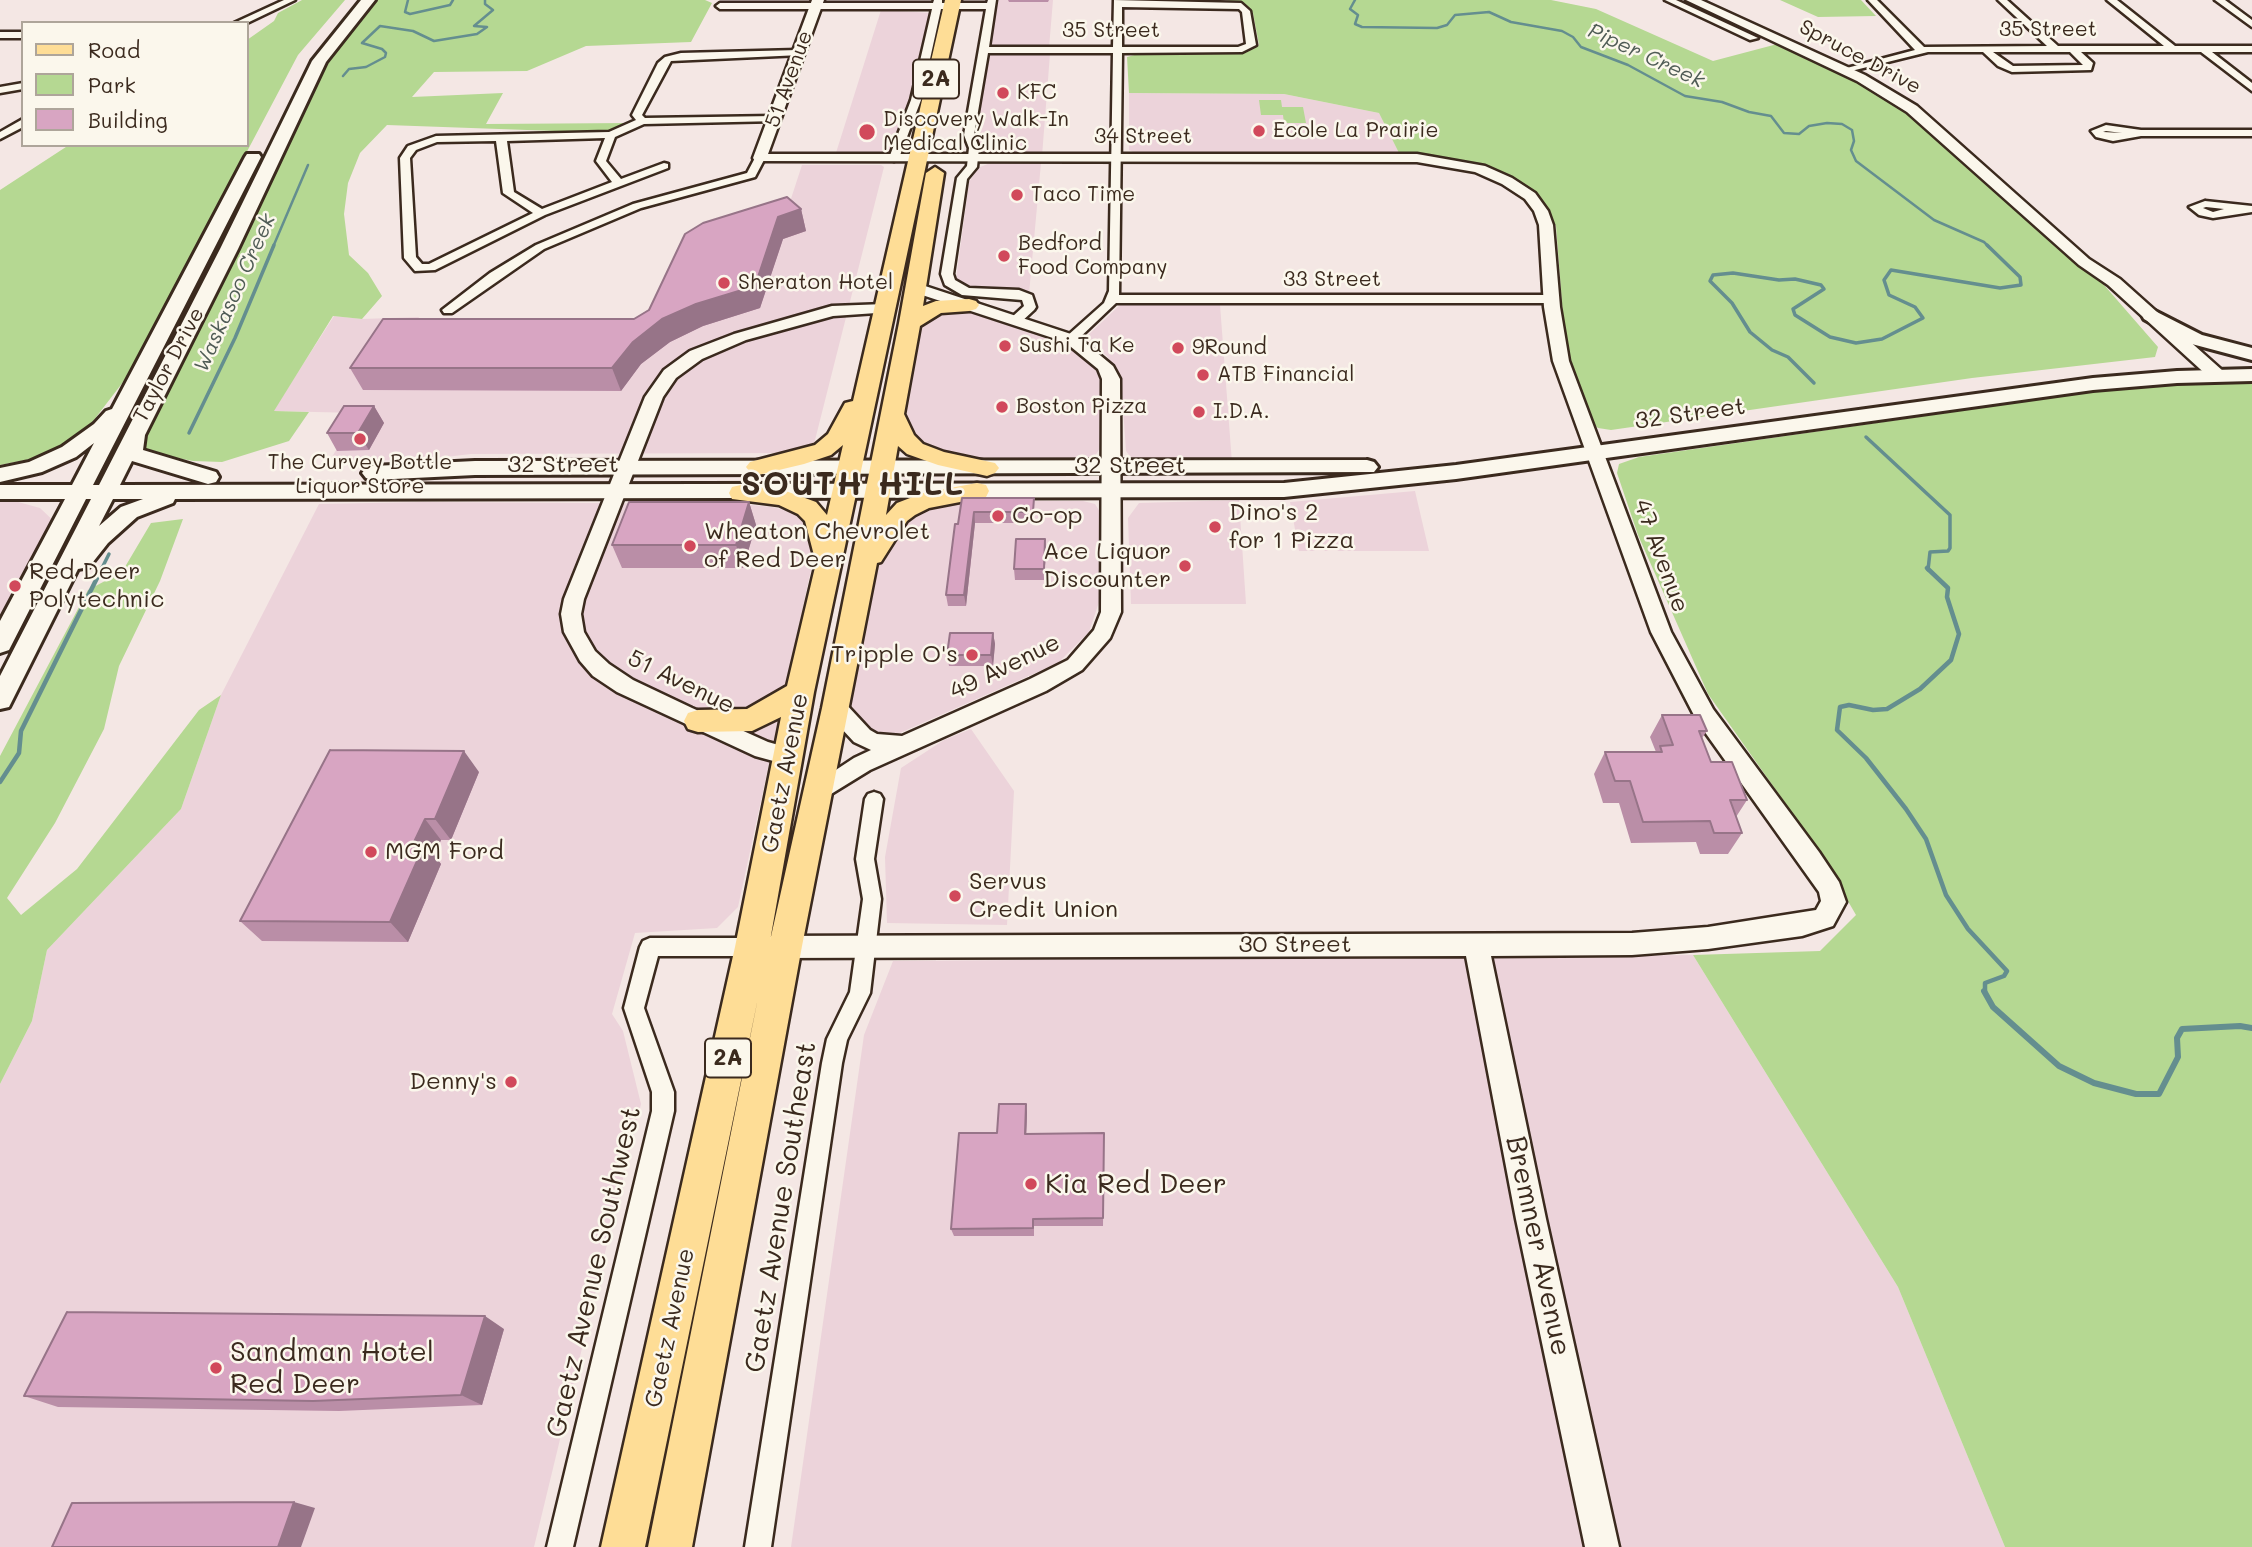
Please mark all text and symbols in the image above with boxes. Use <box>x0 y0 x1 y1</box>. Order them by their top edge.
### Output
street label: Spruce Drive <box>1795 14 1925 100</box>
street label: 35 Street <box>1999 17 2097 43</box>
street label: 35 Street <box>1062 18 1160 44</box>
water label: Piper Creek <box>1584 18 1708 94</box>
legend <box>21 21 248 147</box>
street label: 51 Avenue <box>760 27 818 131</box>
text: Road <box>88 36 140 63</box>
road number: 2A <box>913 60 959 99</box>
text: Park <box>88 71 136 98</box>
place label: KFC <box>1017 80 1056 106</box>
marker: KFC <box>995 85 1011 101</box>
text: Building <box>88 106 168 133</box>
place label: Discovery Walk-In Medical Clinic <box>883 107 1069 157</box>
place label: Ecole La Prairie <box>1273 118 1439 144</box>
marker: Discovery Walk-In Medical Clinic <box>857 122 877 142</box>
marker: Ecole La Prairie <box>1251 123 1267 139</box>
street label: 34 Street <box>1094 124 1192 150</box>
place label: Taco Time <box>1031 182 1135 208</box>
marker: Taco Time <box>1009 187 1025 203</box>
water label: Waskasoo Creek <box>189 210 281 376</box>
place label: Bedford Food Company <box>1018 231 1167 281</box>
marker: Bedford Food Company <box>996 248 1012 264</box>
street label: 33 Street <box>1283 267 1381 293</box>
place label: Sheraton Hotel <box>738 270 893 296</box>
marker: Sheraton Hotel <box>716 275 732 291</box>
street label: Taylor Drive <box>128 303 210 427</box>
place label: Sushi Ta Ke <box>1019 333 1135 359</box>
place label: 9Round <box>1192 335 1267 361</box>
marker: Sushi Ta Ke <box>997 338 1013 354</box>
marker: 9Round <box>1170 340 1186 356</box>
place label: ATB Financial <box>1217 362 1355 388</box>
marker: ATB Financial <box>1195 367 1211 383</box>
street label: 32 Street <box>1633 392 1747 436</box>
place label: Boston Pizza <box>1016 394 1147 420</box>
marker: Boston Pizza <box>994 399 1010 415</box>
place label: I.D.A. <box>1213 399 1270 425</box>
marker: I.D.A. <box>1191 404 1207 420</box>
marker: The Curvey Bottle Liquor Store <box>352 431 368 447</box>
place label: The Curvey Bottle Liquor Store <box>268 450 452 500</box>
street label: 32 Street <box>507 451 619 479</box>
street label: 32 Street <box>1074 452 1186 480</box>
district label: SOUTH HILL <box>742 466 964 504</box>
street label: 47 Avenue <box>1627 496 1695 616</box>
place label: Dino's 2 for 1 Pizza <box>1229 499 1354 555</box>
place label: Co-op <box>1012 502 1083 530</box>
marker: Co-op <box>990 508 1006 524</box>
place label: Wheaton Chevrolet of Red Deer <box>704 518 930 574</box>
marker: Dino's 2 for 1 Pizza <box>1207 519 1223 535</box>
marker: Wheaton Chevrolet of Red Deer <box>682 538 698 554</box>
place label: Ace Liquor Discounter <box>1043 538 1171 594</box>
place label: Red Deer Polytechnic <box>29 558 164 614</box>
marker: Ace Liquor Discounter <box>1177 558 1193 574</box>
marker: Red Deer Polytechnic <box>7 578 23 594</box>
street label: 49 Avenue <box>945 628 1065 706</box>
place label: Tripple O's <box>831 641 958 669</box>
street label: 51 Avenue <box>623 644 739 720</box>
marker: Tripple O's <box>964 647 980 663</box>
street label: Gaetz Avenue <box>755 691 815 855</box>
place label: MGM Ford <box>385 838 504 866</box>
marker: MGM Ford <box>363 844 379 860</box>
place label: Servus Credit Union <box>969 868 1118 924</box>
marker: Servus Credit Union <box>947 888 963 904</box>
street label: 30 Street <box>1239 931 1351 959</box>
road number: 2A <box>705 1038 751 1078</box>
street label: Gaetz Avenue Southeast <box>738 1039 824 1375</box>
place label: Denny's <box>410 1068 497 1096</box>
marker: Denny's <box>503 1074 519 1090</box>
street label: Gaetz Avenue Southwest <box>540 1103 648 1441</box>
street label: Bremner Avenue <box>1498 1133 1578 1359</box>
place label: Kia Red Deer <box>1045 1167 1227 1201</box>
marker: Kia Red Deer <box>1023 1176 1039 1192</box>
street label: Gaetz Avenue <box>639 1246 701 1410</box>
place label: Sandman Hotel Red Deer <box>230 1335 434 1401</box>
marker: Sandman Hotel Red Deer <box>208 1360 224 1376</box>

